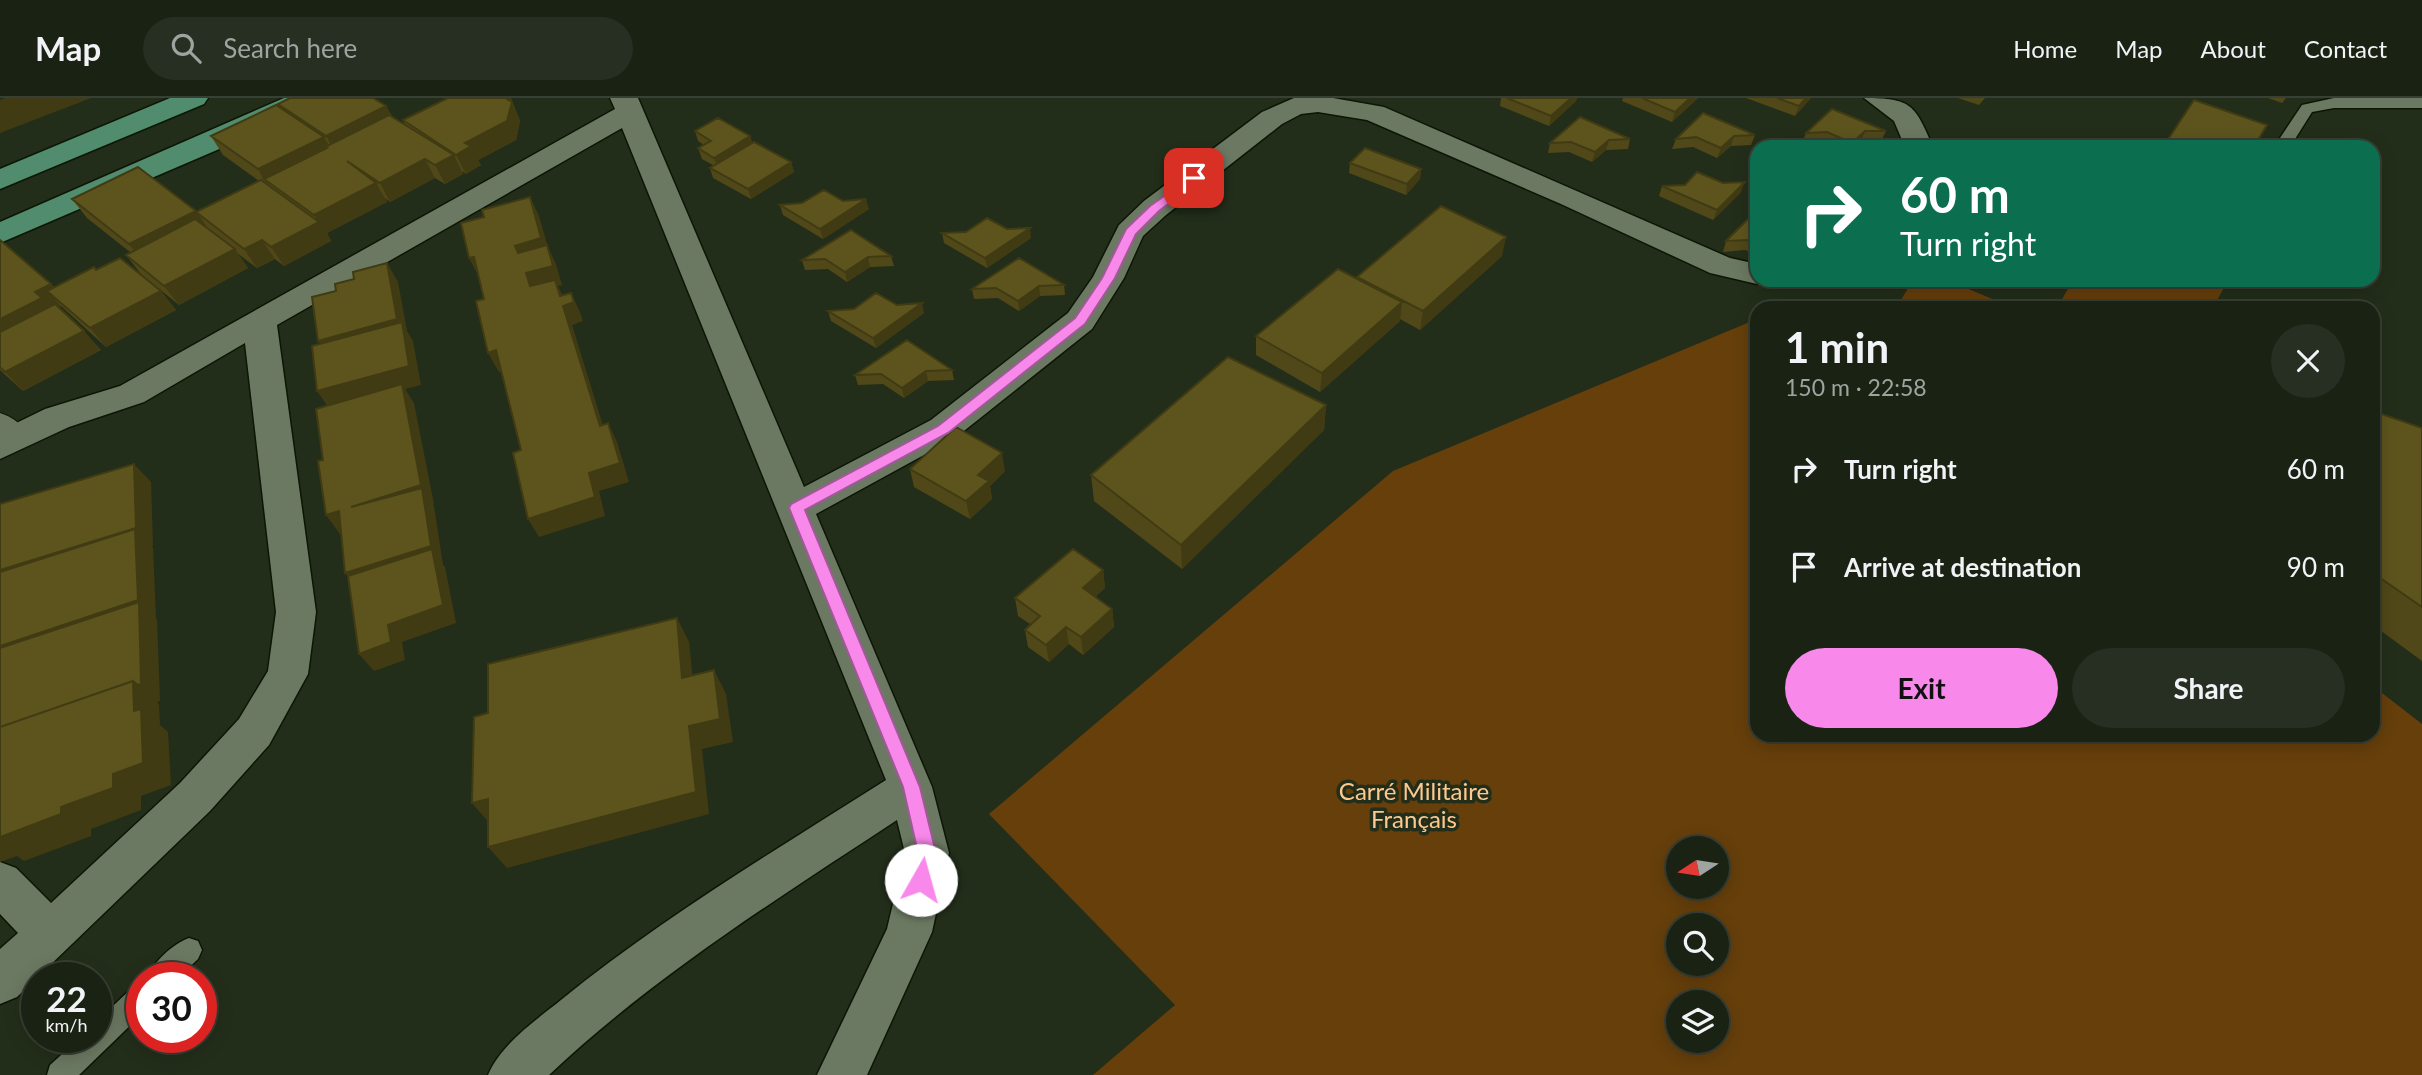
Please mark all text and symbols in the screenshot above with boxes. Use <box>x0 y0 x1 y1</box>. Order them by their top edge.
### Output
search box <box>143 17 633 80</box>
text: Map <box>35 28 101 68</box>
icon: search <box>167 29 205 67</box>
text: Search here <box>223 32 357 64</box>
text: Home <box>2013 34 2077 63</box>
text: Map <box>2115 34 2163 63</box>
text: About <box>2201 34 2266 63</box>
text: Contact <box>2304 34 2387 63</box>
pin <box>1164 148 1224 208</box>
icon: arrive <box>1175 159 1213 197</box>
text: 60 m <box>1900 165 2010 223</box>
icon: right <box>1785 168 1876 259</box>
text: Turn right <box>1900 224 2036 263</box>
text: 1 min <box>1785 322 1889 372</box>
button: close <box>2271 324 2345 398</box>
text: 150 m · 22:58 <box>1785 373 1927 401</box>
icon: right <box>1785 450 1823 488</box>
text: Turn right <box>1844 453 1957 485</box>
text: 60 m <box>2287 453 2345 485</box>
icon: arrive <box>1785 548 1823 586</box>
text: Arrive at destination <box>1844 551 2081 583</box>
text: 90 m <box>2287 551 2345 583</box>
button: Exit <box>1785 648 2058 728</box>
button: Share <box>2072 648 2345 728</box>
park label: Carré Militaire Français <box>1339 776 1489 833</box>
north arrow <box>1666 836 1729 900</box>
map controls <box>1666 836 1729 1053</box>
position arrow <box>884 843 958 917</box>
button: search <box>1666 913 1729 976</box>
speed limit sign: 30 <box>126 962 217 1053</box>
text: 22 <box>46 977 87 1019</box>
button: layers <box>1666 990 1729 1053</box>
text: km/h <box>45 1014 88 1036</box>

